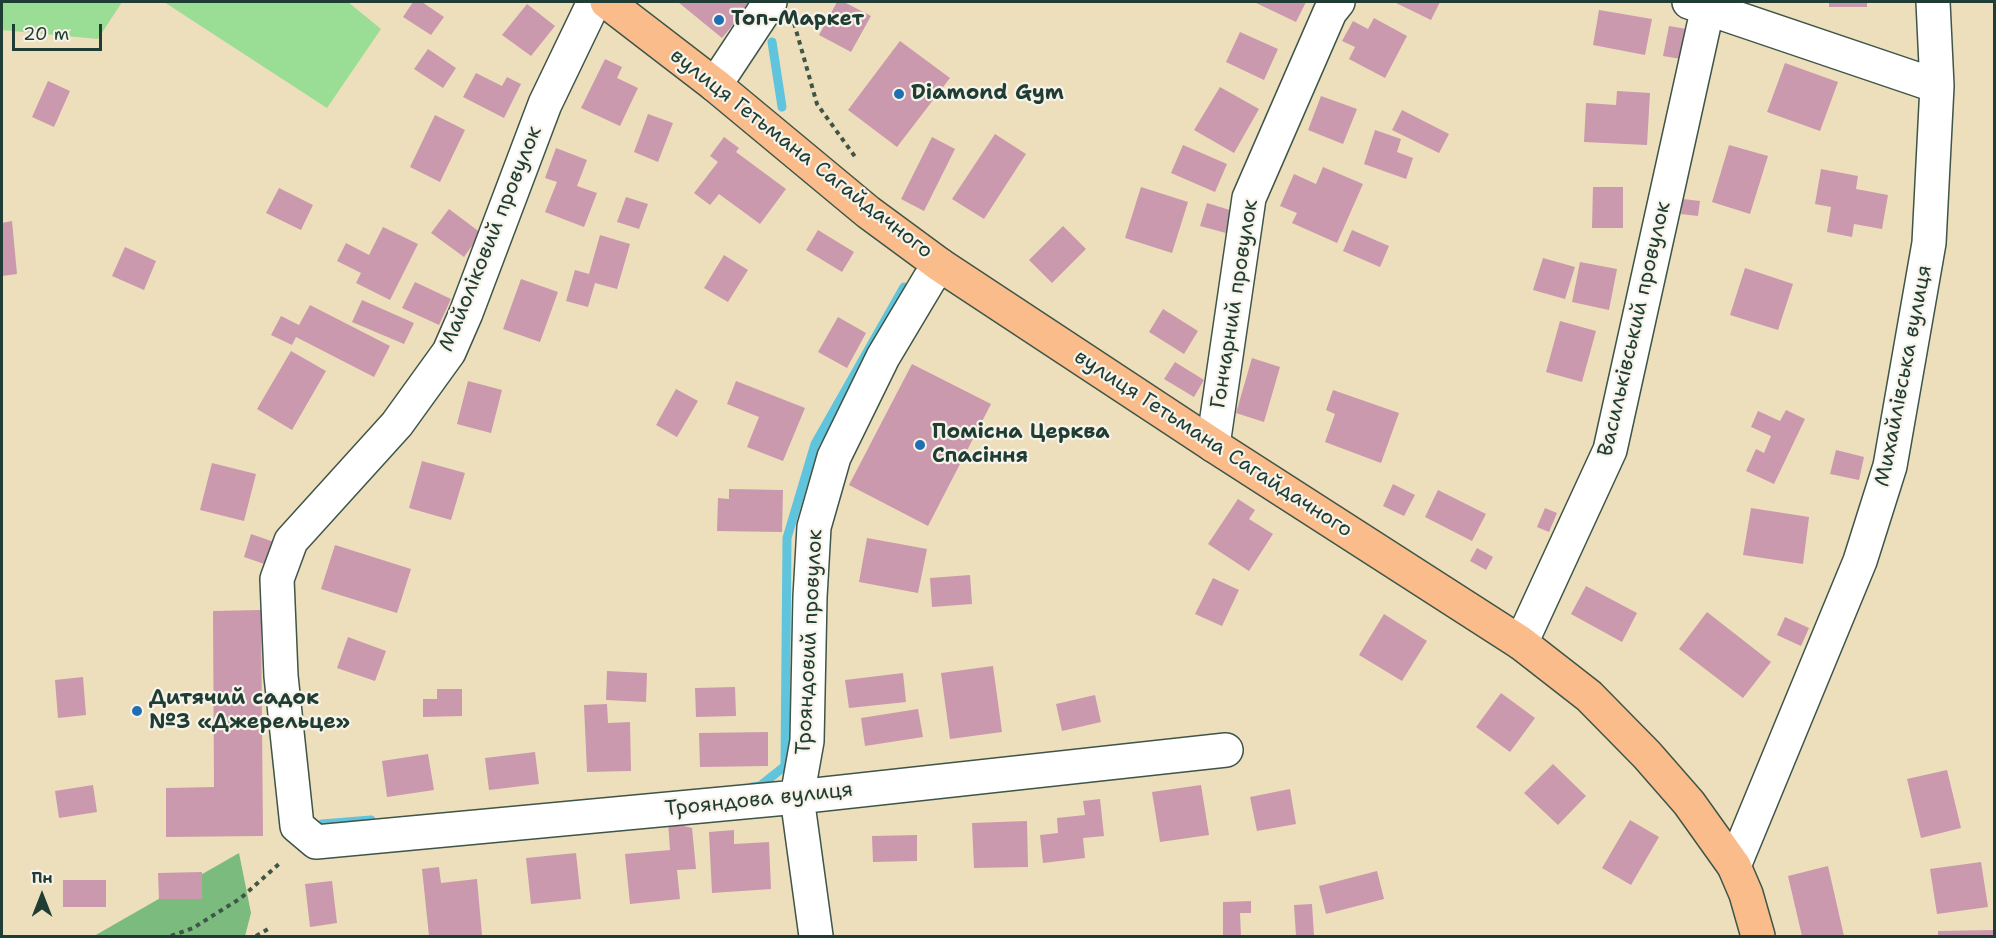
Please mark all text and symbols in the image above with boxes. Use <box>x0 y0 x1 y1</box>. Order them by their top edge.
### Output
place label: Топ-Маркет <box>731 7 864 33</box>
scale bar <box>15 12 105 50</box>
marker: Топ-Маркет <box>712 13 726 27</box>
text: 20 m <box>23 22 69 46</box>
street label: вулиця Гетьмана Сагайдачного <box>665 44 937 264</box>
place label: Diamond Gym <box>911 81 1064 107</box>
marker: Diamond Gym <box>892 87 906 101</box>
street label: Майоліковий провулок <box>434 123 548 355</box>
street label: Гончарний провулок <box>1206 198 1264 410</box>
street label: Васильківський провулок <box>1593 199 1677 459</box>
street label: Михайлівська вулиця <box>1870 263 1938 489</box>
street label: вулиця Гетьмана Сагайдачного <box>1069 345 1357 543</box>
place label: Помісна Церква Спасіння <box>932 420 1110 470</box>
marker: Помісна Церква Спасіння <box>913 438 927 452</box>
street label: Трояндовий провулок <box>792 529 828 755</box>
place label: Дитячий садок №3 «Джерельце» <box>149 686 350 736</box>
marker: Дитячий садок №3 «Джерельце» <box>130 704 144 718</box>
street label: Трояндова вулиця <box>664 778 854 822</box>
north arrow <box>12 866 72 926</box>
text: Пн <box>31 867 53 888</box>

